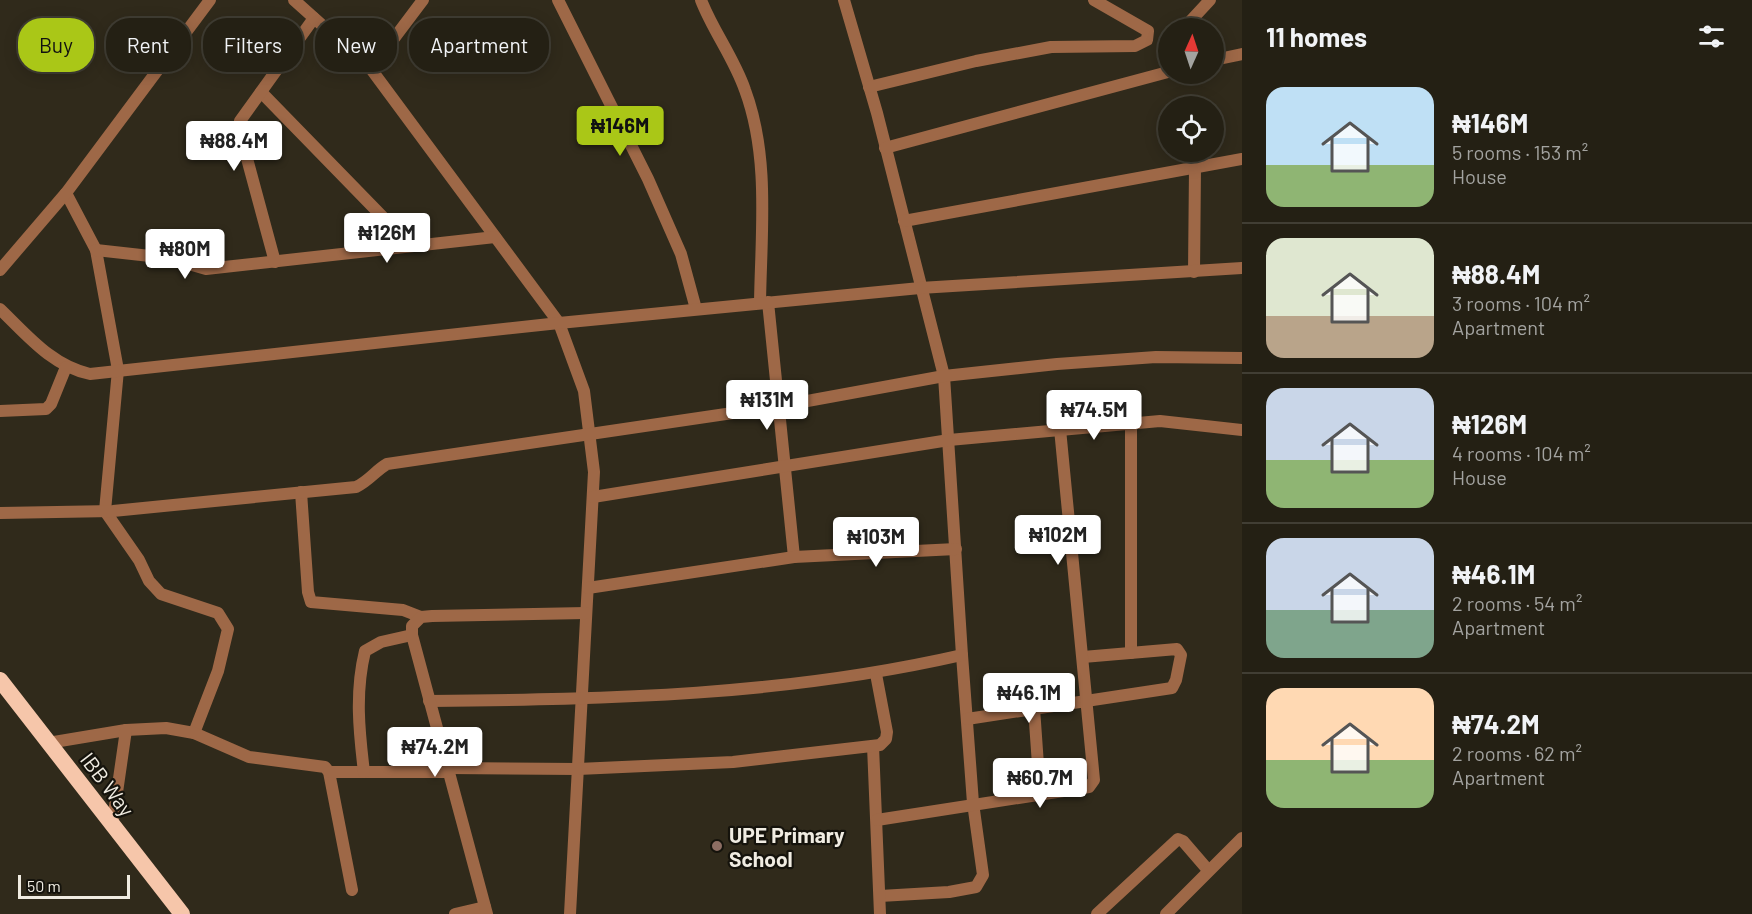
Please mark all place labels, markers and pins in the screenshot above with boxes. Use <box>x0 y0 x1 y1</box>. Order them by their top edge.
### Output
pin: ₦146M <box>578 106 662 157</box>
pin: ₦88.4M <box>185 121 283 172</box>
pin: ₦126M <box>345 213 429 264</box>
pin: ₦80M <box>149 229 221 280</box>
pin: ₦131M <box>725 380 809 431</box>
pin: ₦74.5M <box>1045 390 1143 441</box>
pin: ₦102M <box>1016 515 1100 566</box>
pin: ₦103M <box>834 517 918 568</box>
pin: ₦46.1M <box>980 673 1078 724</box>
pin: ₦74.2M <box>386 727 484 778</box>
pin: ₦60.7M <box>991 758 1089 809</box>
place label: UPE Primary School <box>729 822 845 871</box>
marker: UPE Primary School <box>710 839 724 853</box>

